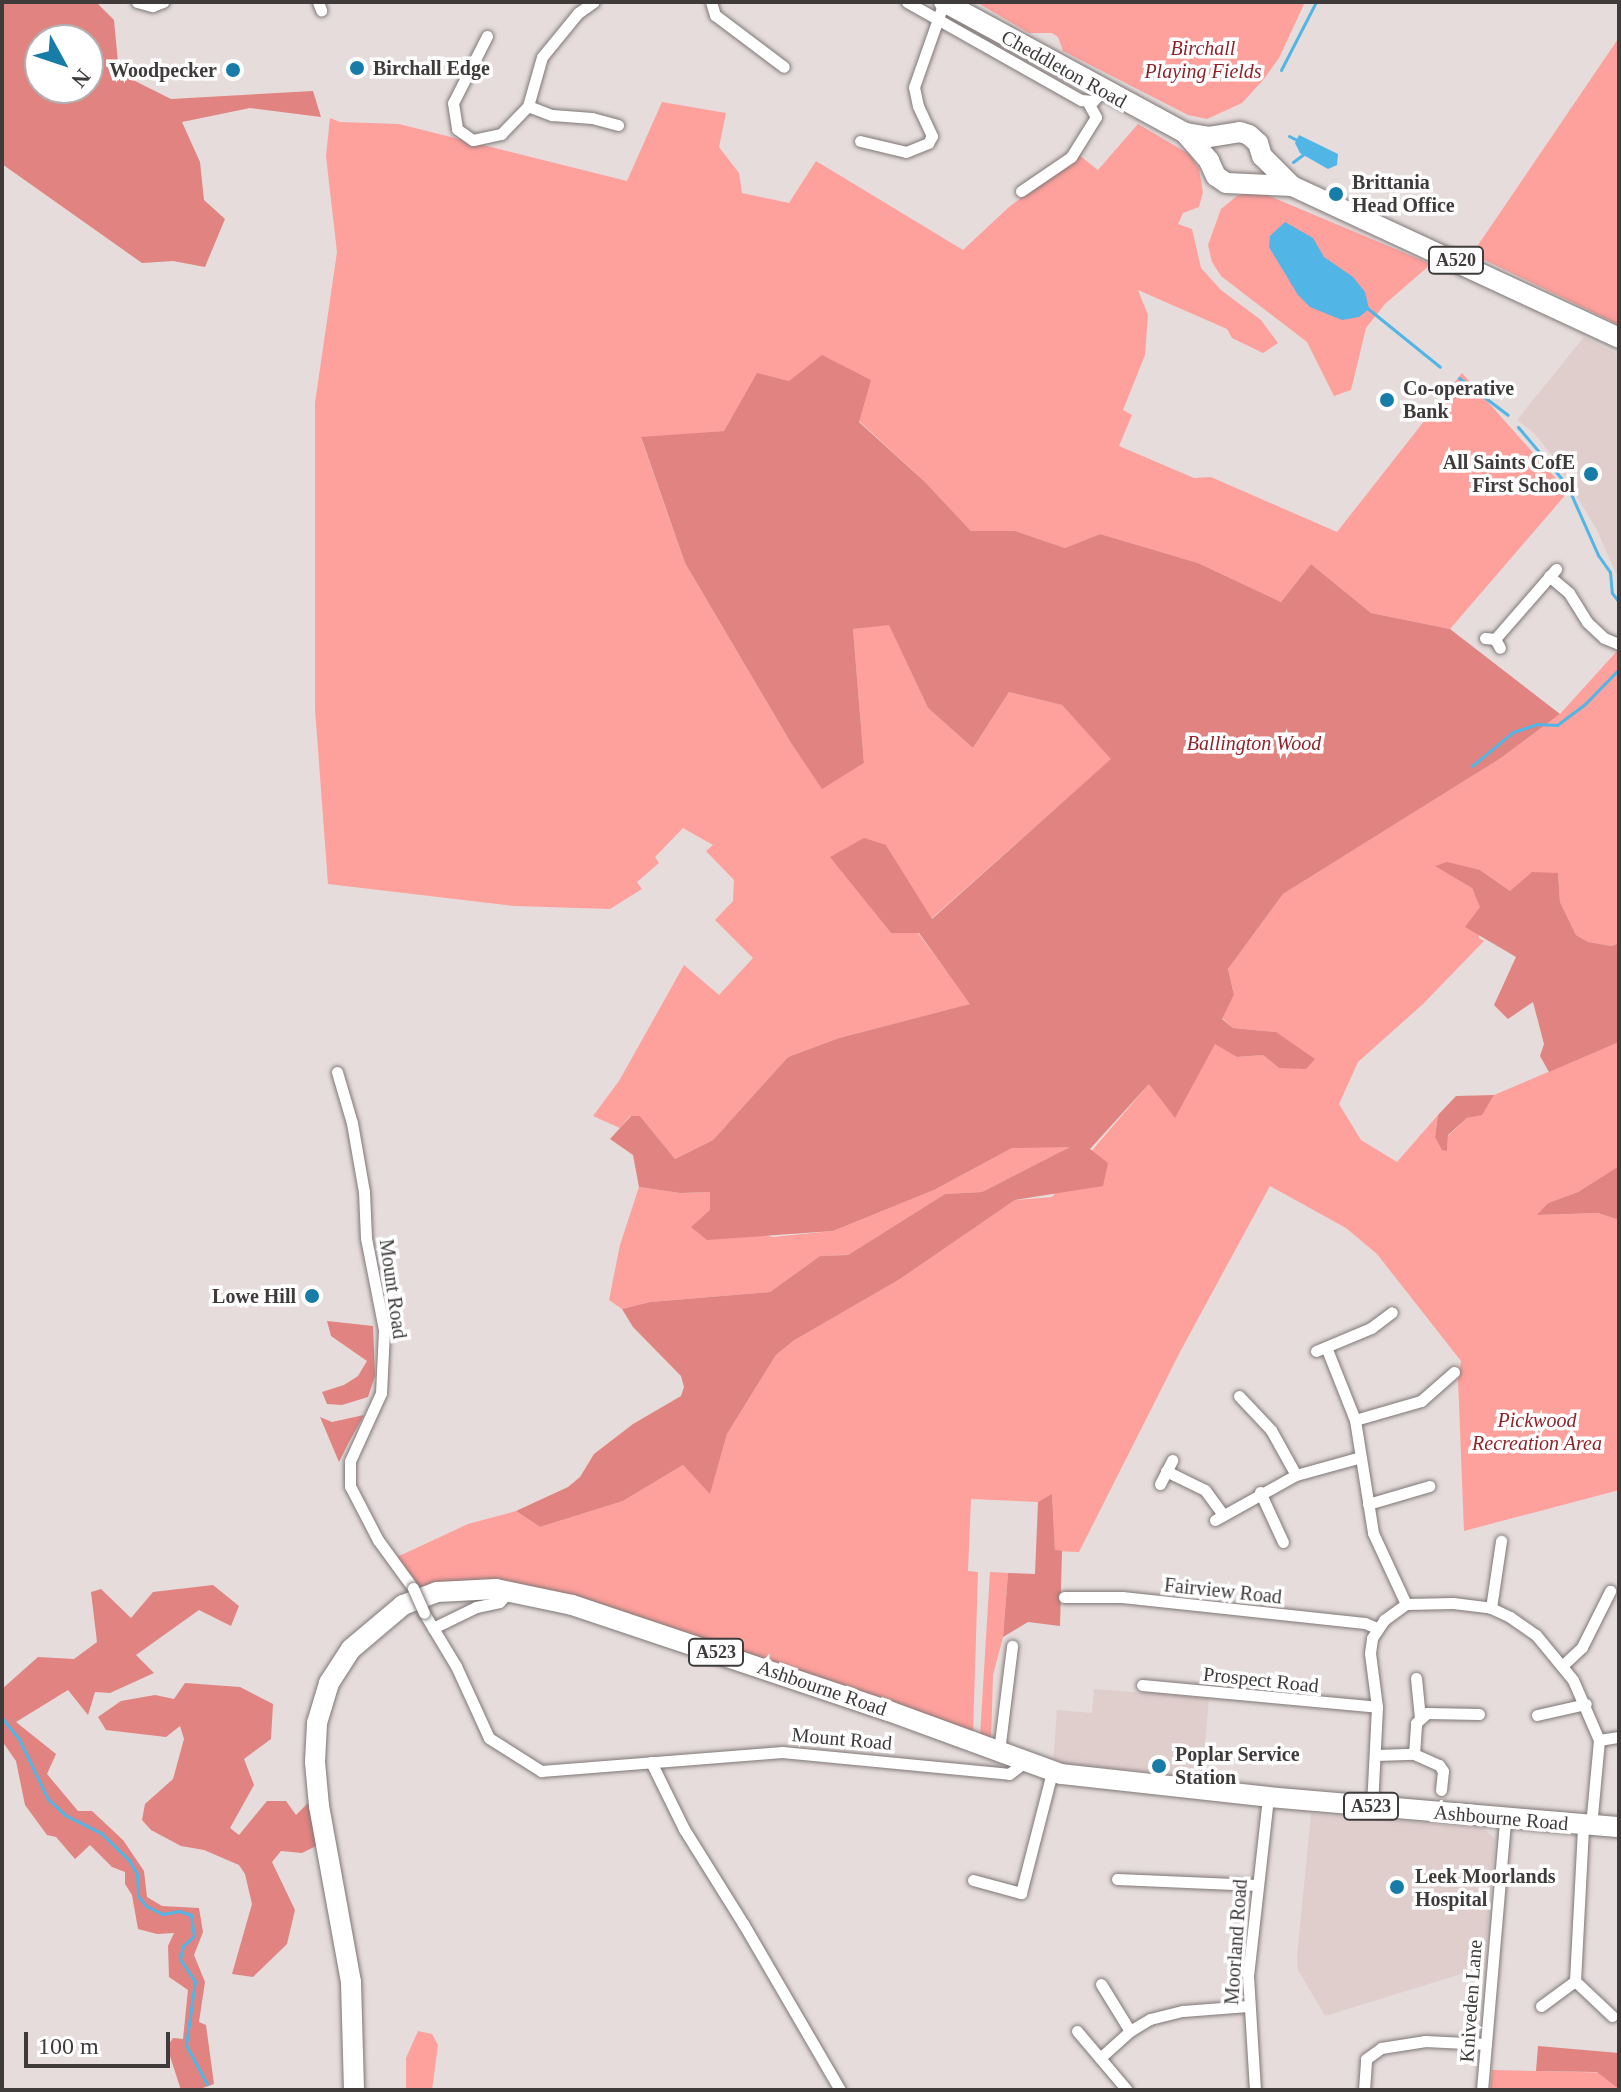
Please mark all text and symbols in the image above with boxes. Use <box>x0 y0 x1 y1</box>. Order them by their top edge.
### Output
north arrow <box>24 24 104 104</box>
street label: Cheddleton Road <box>997 25 1131 113</box>
park label: Birchall Playing Fields <box>1144 36 1262 83</box>
place label: Birchall Edge <box>373 56 490 80</box>
place label: Woodpecker <box>109 58 217 82</box>
marker: Birchall Edge <box>348 59 366 77</box>
marker: Woodpecker <box>224 61 242 79</box>
text: N <box>67 64 96 93</box>
place label: Brittania Head Office <box>1352 170 1455 217</box>
marker: Brittania Head Office <box>1327 185 1345 203</box>
road number: A520 <box>1428 246 1484 274</box>
place label: Co-operative Bank <box>1403 376 1514 423</box>
marker: Co-operative Bank <box>1378 391 1396 409</box>
place label: All Saints CofE First School <box>1443 450 1575 497</box>
marker: All Saints CofE First School <box>1582 465 1600 483</box>
park label: Ballington Wood <box>1187 731 1321 755</box>
street label: Mount Road <box>374 1238 412 1340</box>
place label: Lowe Hill <box>212 1284 296 1308</box>
marker: Lowe Hill <box>303 1287 321 1305</box>
park label: Pickwood Recreation Area <box>1472 1409 1602 1456</box>
street label: Fairview Road <box>1163 1573 1283 1609</box>
road number: A523 <box>688 1638 744 1666</box>
street label: Ashbourne Road <box>754 1655 890 1721</box>
street label: Prospect Road <box>1202 1662 1320 1698</box>
street label: Mount Road <box>791 1723 893 1755</box>
place label: Poplar Service Station <box>1175 1742 1300 1789</box>
marker: Poplar Service Station <box>1150 1757 1168 1775</box>
road number: A523 <box>1343 1792 1399 1820</box>
street label: Ashbourne Road <box>1433 1800 1569 1836</box>
place label: Leek Moorlands Hospital <box>1415 1864 1556 1911</box>
marker: Leek Moorlands Hospital <box>1386 1876 1408 1898</box>
street label: Moorland Road <box>1220 1878 1252 2006</box>
street label: Kniveden Lane <box>1455 1939 1487 2063</box>
scale bar <box>28 2016 174 2066</box>
text: 100 m <box>38 2033 99 2059</box>

